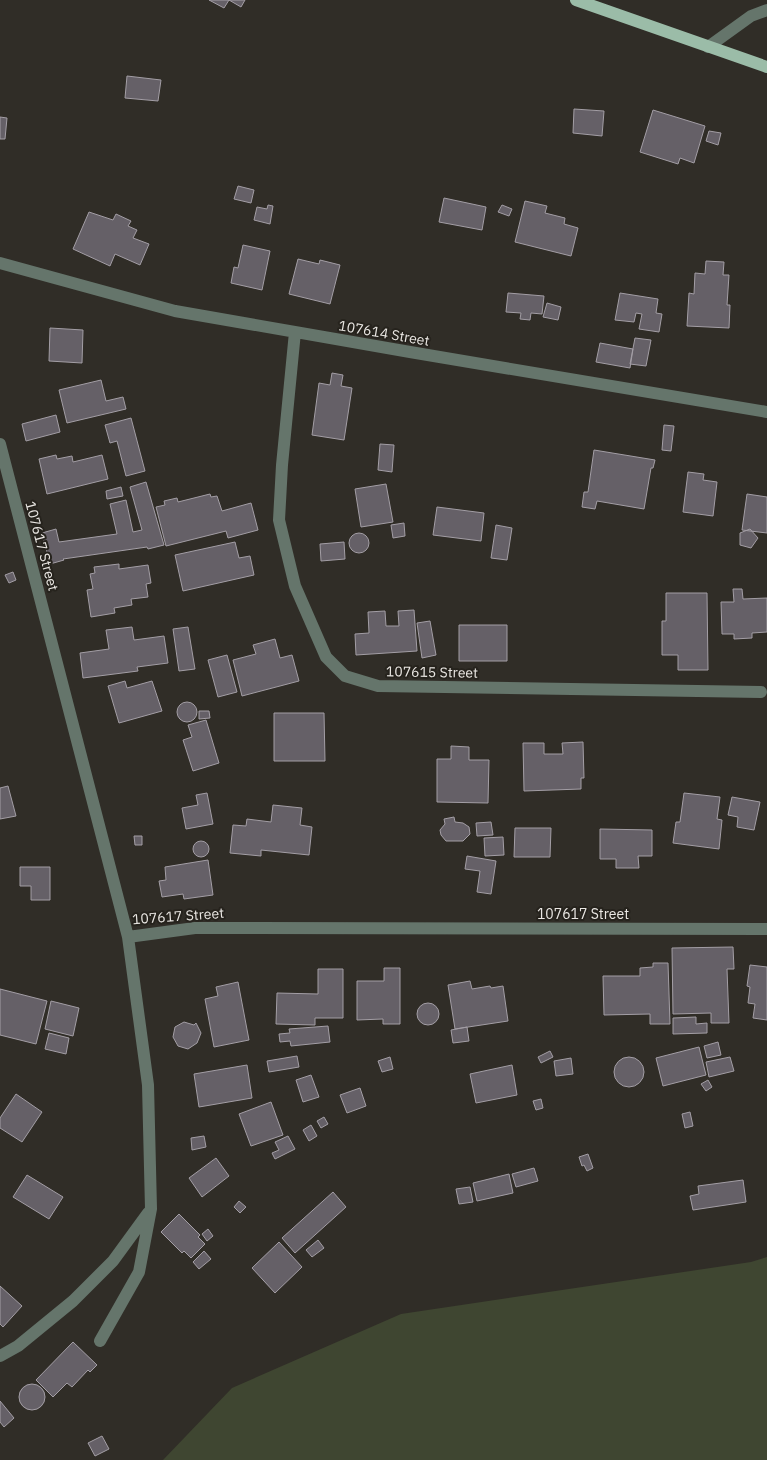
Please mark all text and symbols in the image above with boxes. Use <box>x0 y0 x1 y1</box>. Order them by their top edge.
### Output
street label: 107614 Street <box>337 316 431 350</box>
street label: 107617 Street <box>21 499 63 593</box>
street label: 107615 Street <box>386 662 478 682</box>
street label: 107617 Street <box>131 904 225 928</box>
street label: 107617 Street <box>537 905 629 923</box>

